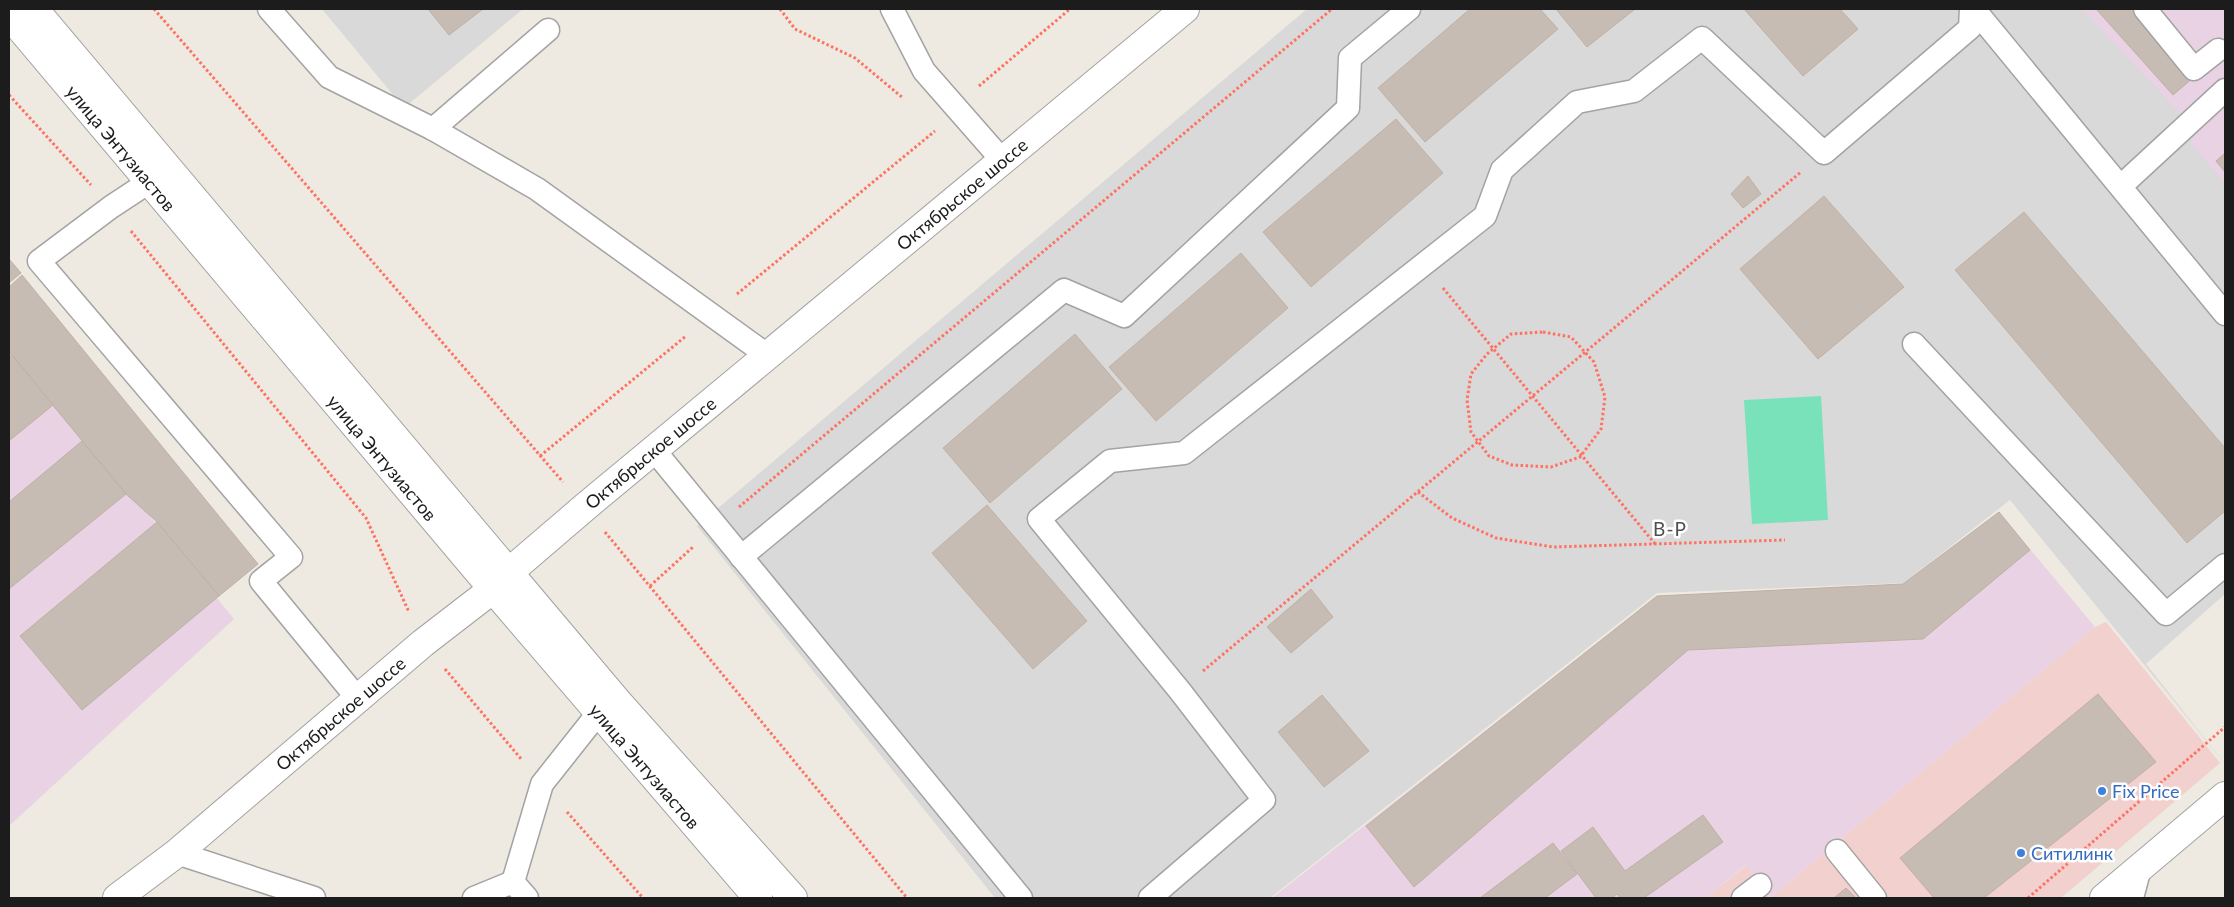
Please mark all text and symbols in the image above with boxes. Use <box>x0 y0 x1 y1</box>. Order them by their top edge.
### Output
street label: улица Энтузиастов <box>62 80 181 216</box>
street label: Октябрьское шоссе <box>892 133 1032 255</box>
street label: улица Энтузиастов <box>323 390 442 525</box>
street label: Октябрьское шоссе <box>580 392 720 514</box>
district label: В-Р <box>1653 517 1687 540</box>
street label: Октябрьское шоссе <box>271 652 410 775</box>
street label: улица Энтузиастов <box>585 699 705 833</box>
place label: Fix Price <box>2112 780 2179 802</box>
marker: Fix Price <box>2096 785 2108 797</box>
place label: Ситилинк <box>2031 842 2114 864</box>
marker: Ситилинк <box>2015 847 2027 859</box>

